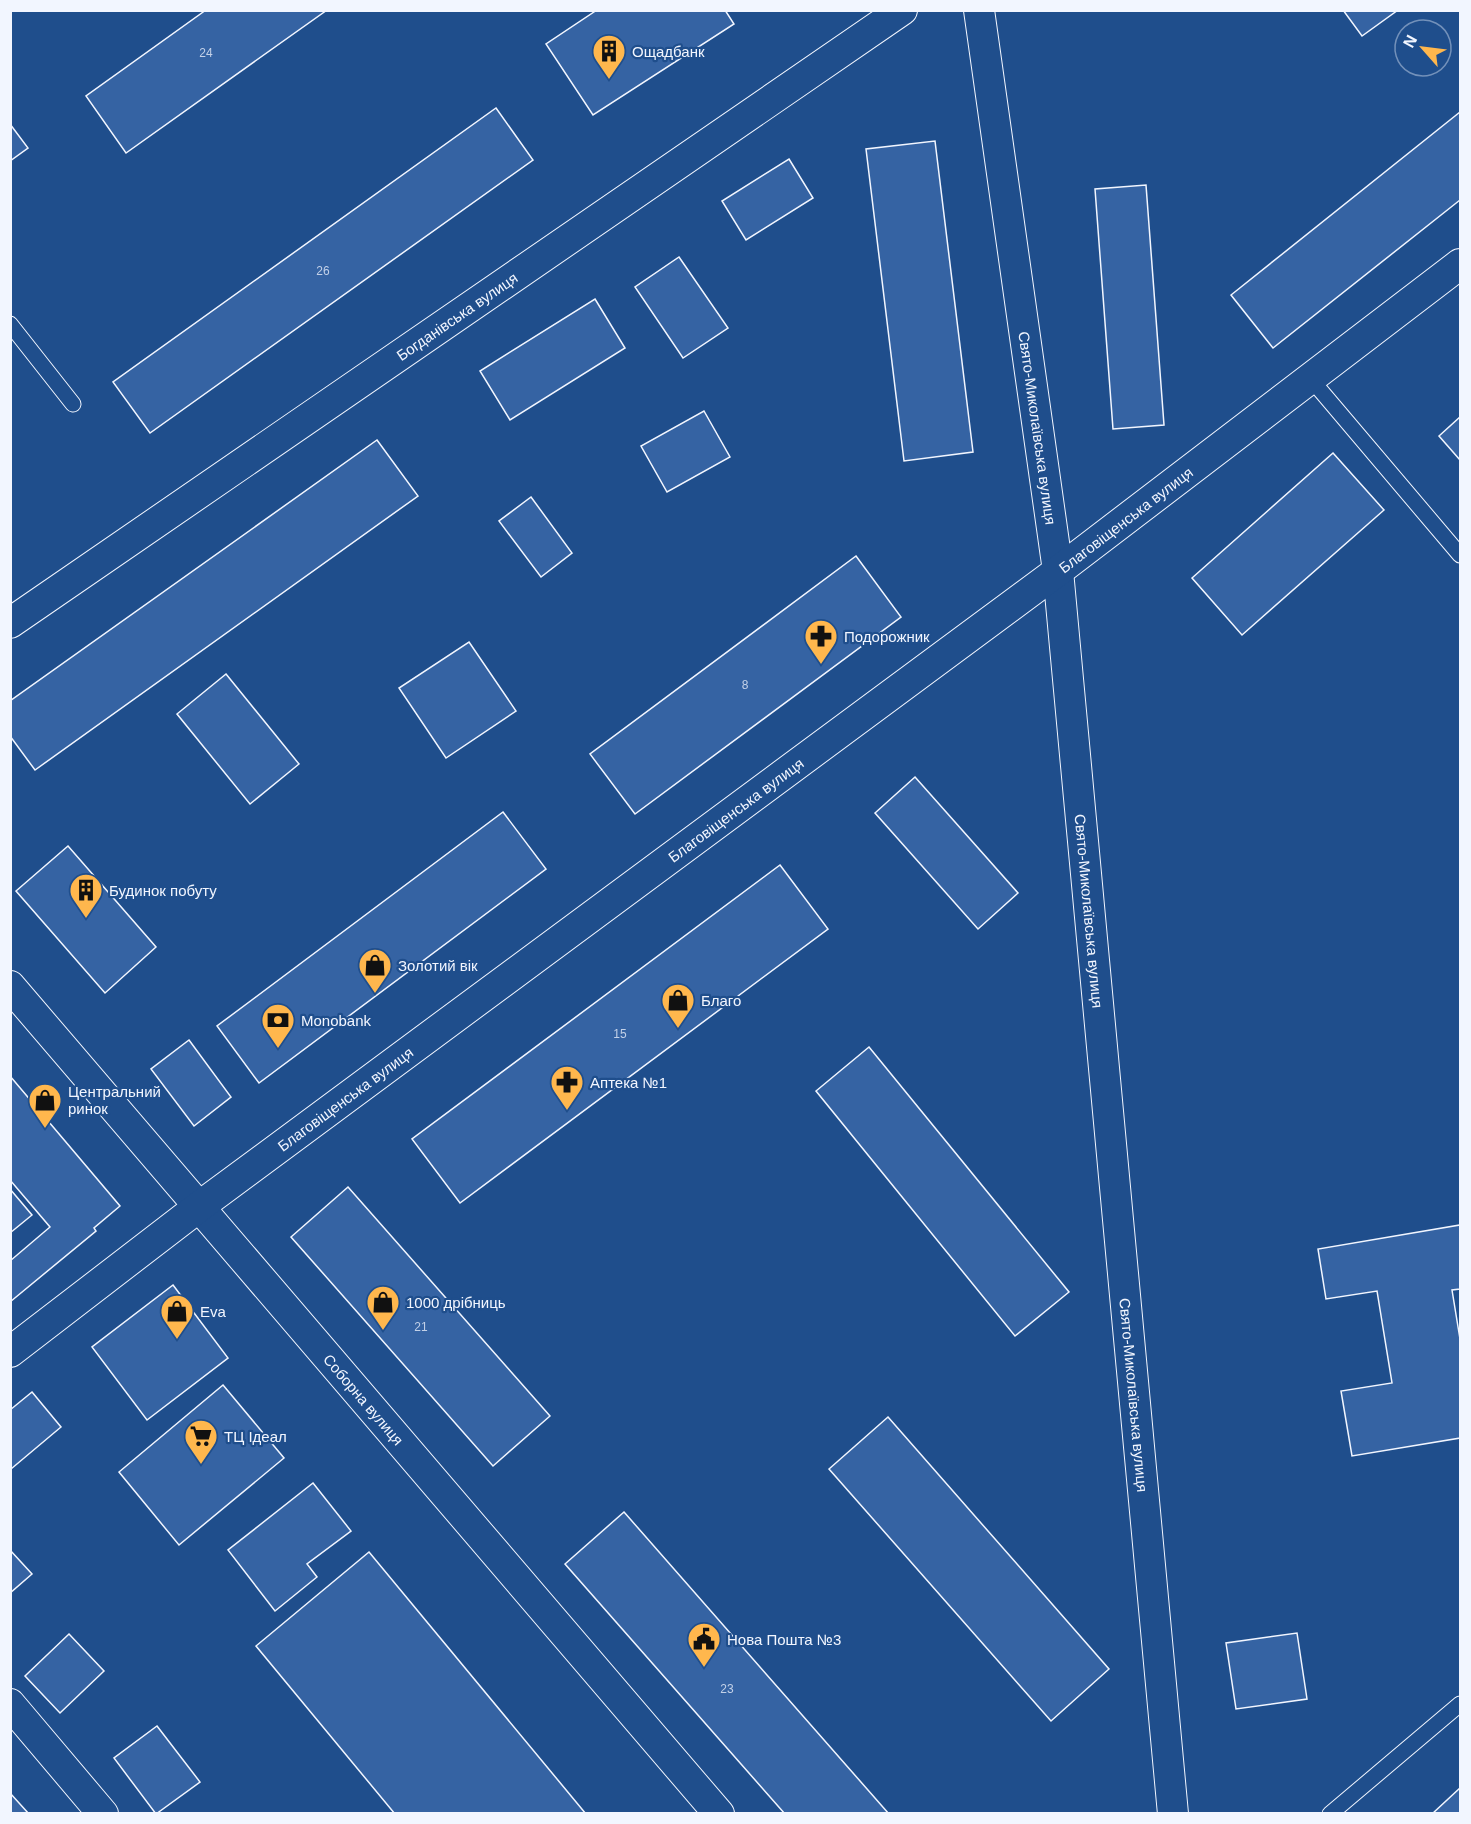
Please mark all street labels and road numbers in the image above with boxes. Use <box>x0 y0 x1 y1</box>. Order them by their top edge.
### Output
street label: Богданівська вулиця <box>393 269 520 364</box>
street label: Свято-Миколаївська вулиця <box>1016 330 1060 526</box>
street label: Благовіщенська вулиця <box>1055 463 1196 576</box>
street label: Благовіщенська вулиця <box>665 754 807 865</box>
street label: Свято-Миколаївська вулиця <box>1072 813 1107 1009</box>
street label: Благовіщенська вулиця <box>274 1043 416 1154</box>
street label: Свято-Миколаївська вулиця <box>1117 1297 1152 1493</box>
street label: Соборна вулиця <box>320 1350 407 1448</box>

